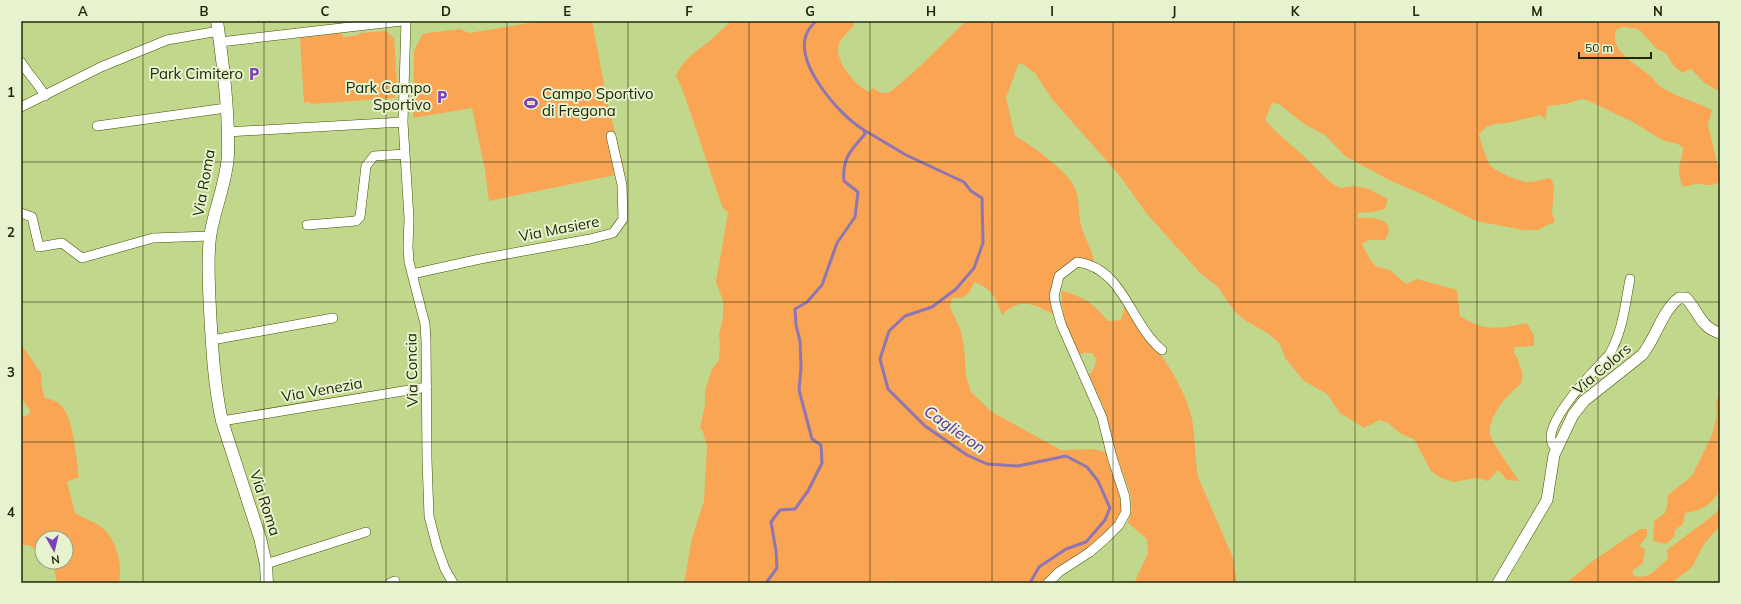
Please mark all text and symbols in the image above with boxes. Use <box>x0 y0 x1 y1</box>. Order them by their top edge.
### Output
text: A <box>78 3 88 19</box>
text: B <box>200 3 209 19</box>
text: C <box>321 3 330 19</box>
text: D <box>441 3 451 19</box>
text: E <box>563 3 571 19</box>
text: F <box>685 3 693 19</box>
text: G <box>805 3 815 19</box>
text: H <box>926 3 936 19</box>
text: I <box>1050 3 1054 19</box>
text: J <box>1172 3 1176 19</box>
text: K <box>1291 3 1301 19</box>
text: L <box>1412 3 1420 19</box>
text: M <box>1531 3 1543 19</box>
text: N <box>1653 3 1663 19</box>
scale bar <box>1579 34 1651 60</box>
text: 50 m <box>1585 40 1613 55</box>
place label: Park Cimitero <box>150 64 243 83</box>
parking icon: Park Cimitero <box>246 66 262 82</box>
place label: Park Campo Sportivo <box>346 78 431 114</box>
text: 1 <box>7 84 15 100</box>
place label: Campo Sportivo di Fregona <box>542 84 654 120</box>
parking icon: Park Campo Sportivo <box>434 89 450 105</box>
sports icon: Campo Sportivo di Fregona <box>523 95 539 111</box>
street label: Via Roma <box>188 148 219 218</box>
street label: Via Masiere <box>517 211 601 246</box>
text: 2 <box>7 224 15 240</box>
street label: Via Concia <box>401 333 422 407</box>
street label: Via Colors <box>1569 339 1635 398</box>
text: 3 <box>7 364 15 380</box>
street label: Via Venezia <box>280 373 364 406</box>
water label: Caglieron <box>920 401 990 457</box>
street label: Via Roma <box>246 468 285 538</box>
text: 4 <box>7 504 15 520</box>
north arrow <box>34 530 74 570</box>
text: N <box>50 552 60 567</box>

